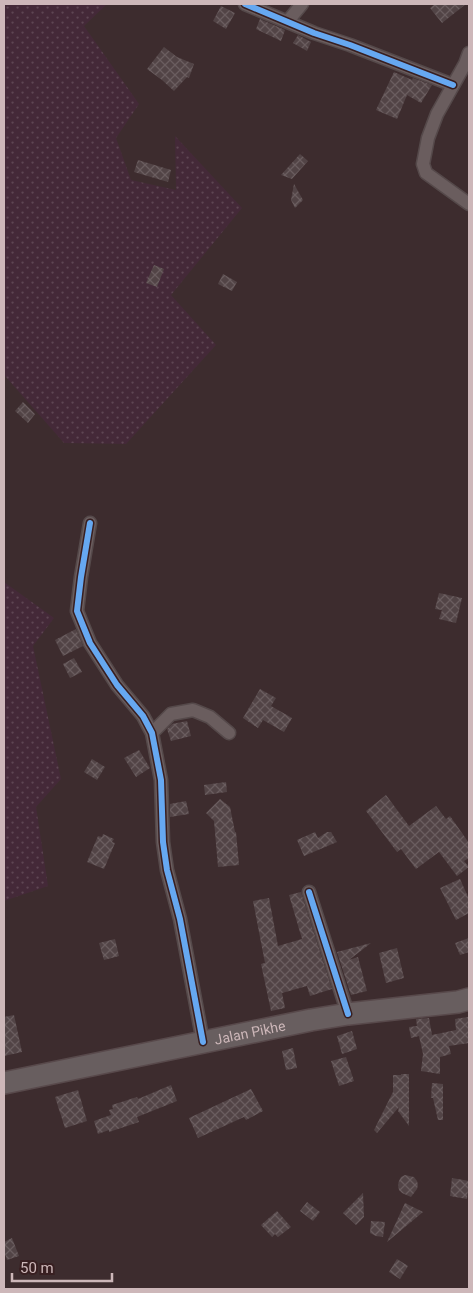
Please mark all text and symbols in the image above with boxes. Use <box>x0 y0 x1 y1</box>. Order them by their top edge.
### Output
street label: Jalan Pikhe <box>213 1017 287 1048</box>
scale bar <box>12 1250 112 1282</box>
text: 50 m <box>20 1259 54 1277</box>

